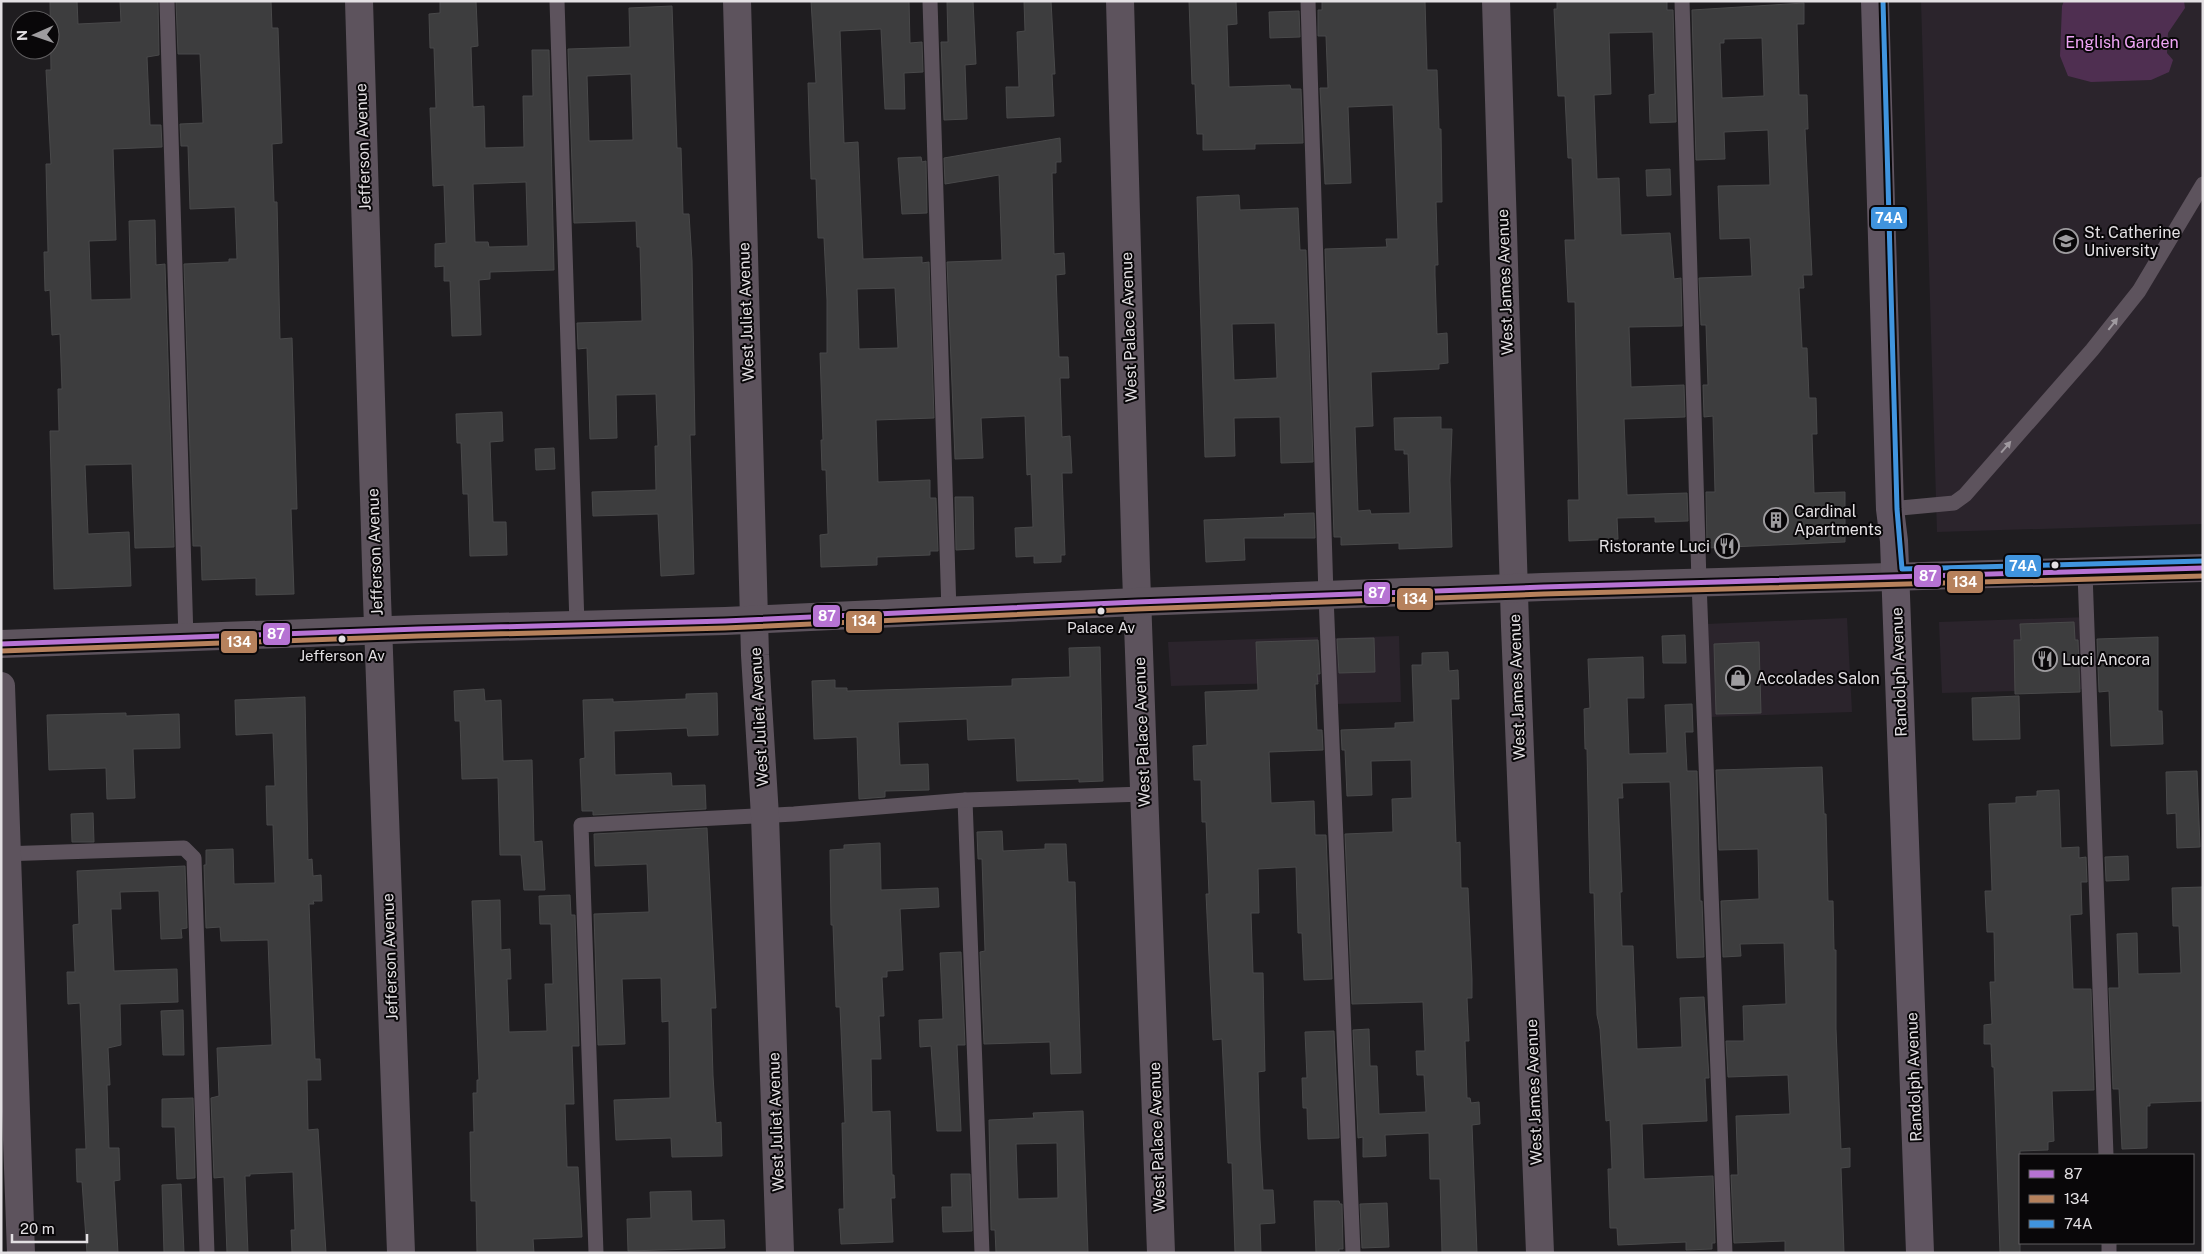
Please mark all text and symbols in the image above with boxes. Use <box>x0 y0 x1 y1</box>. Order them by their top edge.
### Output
north arrow <box>10 10 60 60</box>
text: N <box>14 30 30 41</box>
park label: English Garden <box>2065 33 2179 52</box>
street label: Jefferson Avenue <box>351 83 375 211</box>
line badge: 74A <box>1870 206 1908 230</box>
street label: West James Avenue <box>1493 209 1517 355</box>
text: 74A <box>1875 210 1903 226</box>
place label: St. Catherine University <box>2084 223 2181 260</box>
school or university icon: St. Catherine University <box>2053 228 2079 254</box>
street label: West Juliet Avenue <box>734 242 758 382</box>
street label: West Palace Avenue <box>1117 251 1141 403</box>
one-way arrow <box>2107 318 2118 331</box>
one-way arrow <box>2001 441 2012 454</box>
street label: Jefferson Avenue <box>363 488 387 616</box>
place label: Cardinal Apartments <box>1794 502 1882 539</box>
building icon: Cardinal Apartments <box>1763 507 1789 533</box>
restaurant icon: Ristorante Luci <box>1714 533 1740 559</box>
place label: Ristorante Luci <box>1599 537 1710 556</box>
line badge: 74A <box>2004 554 2042 578</box>
text: 74A <box>2009 558 2037 574</box>
unlabelled marker <box>2050 560 2060 570</box>
line badge: 87 <box>1913 564 1942 588</box>
text: 87 <box>1919 568 1937 584</box>
line badge: 134 <box>1946 570 1984 594</box>
text: 134 <box>1953 574 1977 590</box>
line badge: 87 <box>1363 581 1391 605</box>
text: 87 <box>1368 585 1386 601</box>
line badge: 134 <box>1396 587 1434 611</box>
text: 134 <box>1403 591 1427 607</box>
line badge: 87 <box>812 604 841 628</box>
marker: Palace Av <box>1096 606 1106 616</box>
street label: Randolph Avenue <box>1887 607 1911 737</box>
text: 87 <box>818 608 836 624</box>
line badge: 134 <box>845 610 883 634</box>
text: 134 <box>852 613 876 629</box>
street label: West James Avenue <box>1505 614 1529 760</box>
place label: Palace Av <box>1067 619 1135 636</box>
line badge: 87 <box>262 622 291 646</box>
text: 87 <box>267 626 285 642</box>
line badge: 134 <box>220 630 258 654</box>
text: 134 <box>227 634 251 650</box>
marker: Jefferson Av <box>337 634 347 644</box>
restaurant icon: Luci Ancora <box>2032 646 2058 672</box>
place label: Jefferson Av <box>299 647 385 664</box>
street label: West Juliet Avenue <box>746 647 772 787</box>
place label: Luci Ancora <box>2062 650 2150 669</box>
street label: West Palace Avenue <box>1130 656 1154 808</box>
shop icon: Accolades Salon <box>1725 665 1751 691</box>
place label: Accolades Salon <box>1756 669 1880 688</box>
street label: Jefferson Avenue <box>378 893 402 1021</box>
street label: Randolph Avenue <box>1902 1012 1926 1142</box>
street label: West James Avenue <box>1522 1019 1546 1165</box>
street label: West Juliet Avenue <box>764 1052 788 1192</box>
street label: West Palace Avenue <box>1145 1061 1169 1213</box>
legend <box>2019 1154 2194 1244</box>
text: 87 <box>2064 1165 2082 1182</box>
text: 134 <box>2064 1190 2089 1207</box>
scale bar <box>12 1212 88 1244</box>
text: 74A <box>2064 1215 2093 1232</box>
text: 20 m <box>20 1220 55 1237</box>

